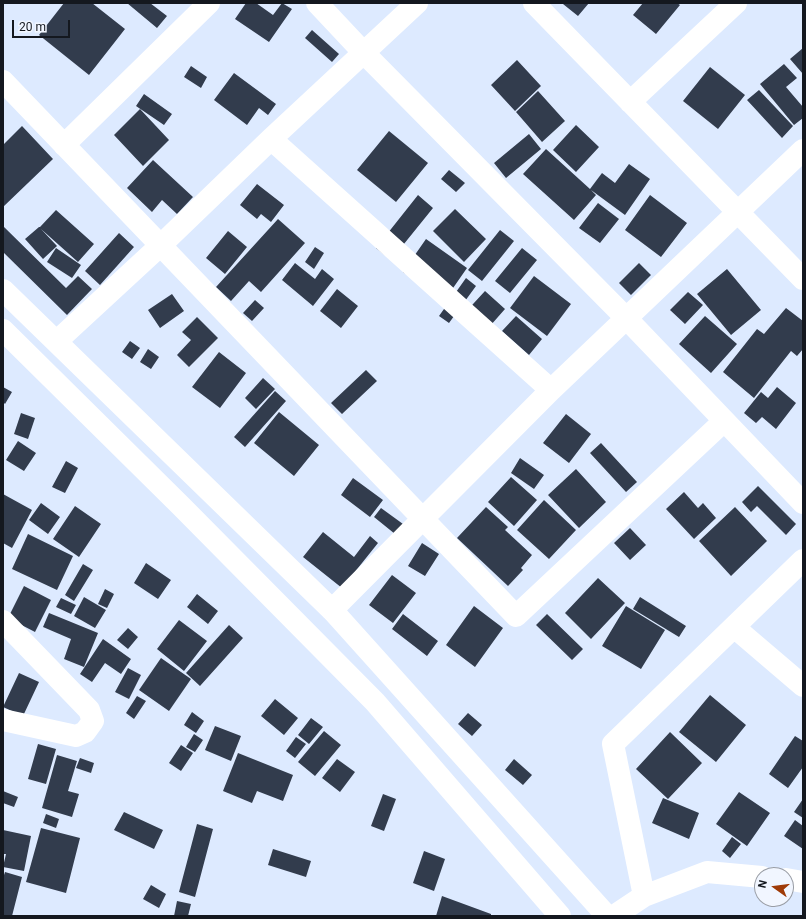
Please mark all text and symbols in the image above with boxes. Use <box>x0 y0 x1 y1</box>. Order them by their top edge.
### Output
scale bar <box>14 12 72 38</box>
text: 20 m <box>19 20 46 34</box>
north arrow <box>754 867 794 907</box>
text: N <box>756 879 770 890</box>

